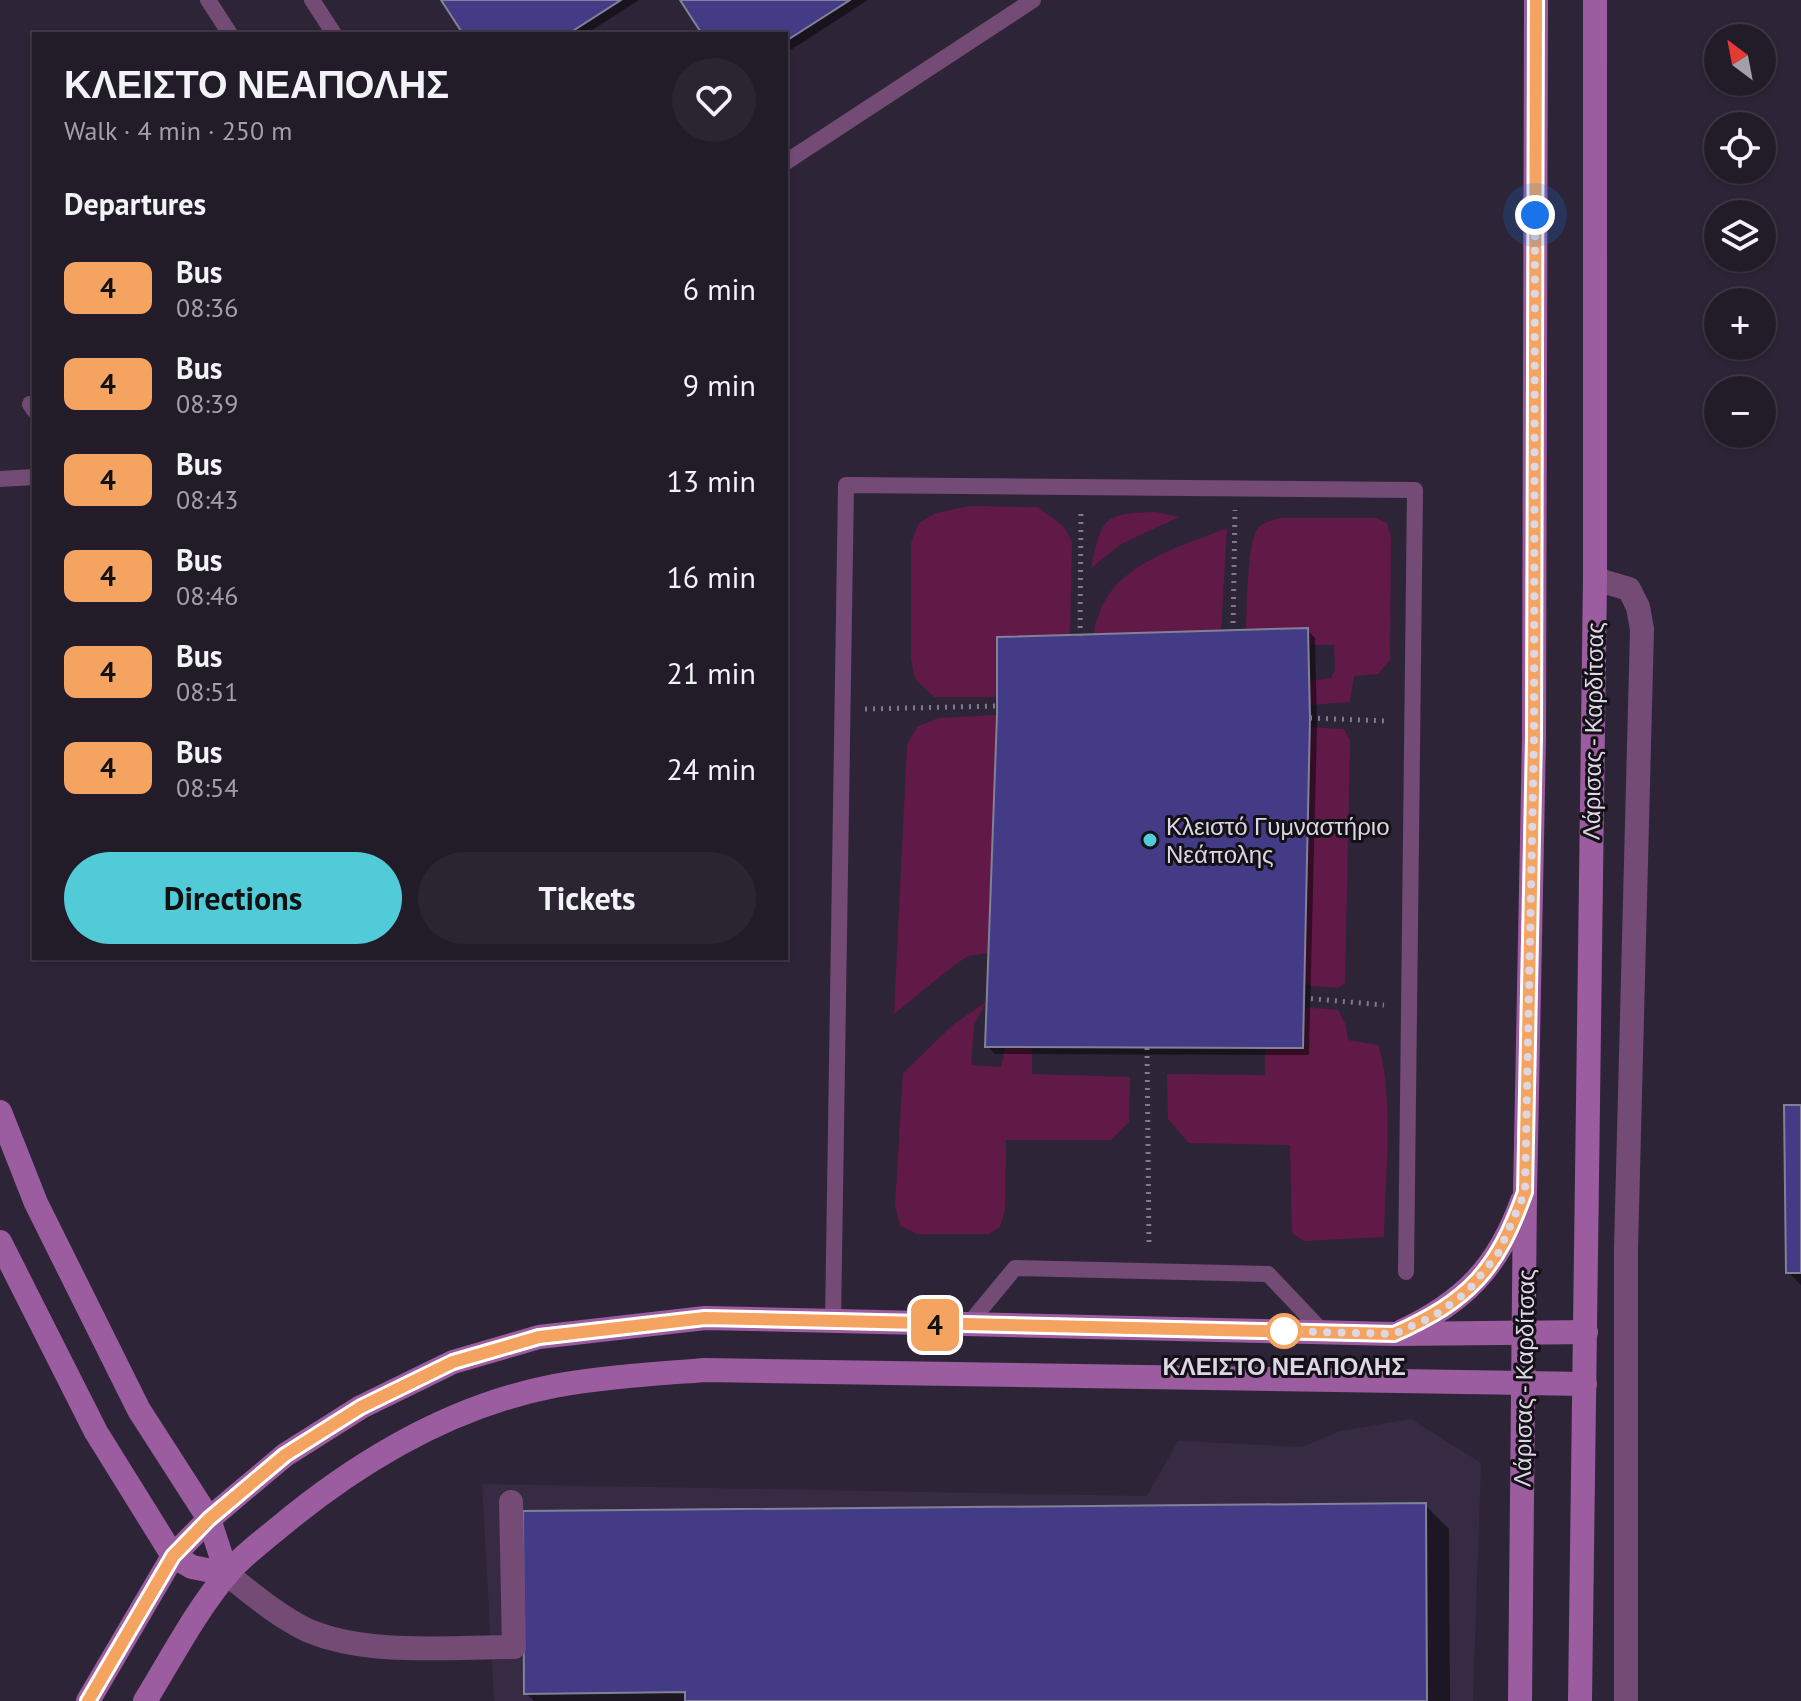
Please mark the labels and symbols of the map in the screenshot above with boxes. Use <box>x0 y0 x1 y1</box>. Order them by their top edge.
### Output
north arrow <box>1704 24 1776 96</box>
your location <box>1515 195 1555 235</box>
street label: Λάρισας - Καρδίτσας <box>1576 622 1610 840</box>
place label: Κλειστό Γυμναστήριο Νεάπολης <box>1166 811 1390 870</box>
marker: Κλειστό Γυμναστήριο Νεάπολης <box>1141 831 1159 849</box>
street label: Λάρισας - Καρδίτσας <box>1507 1269 1541 1487</box>
line badge: 4 <box>909 1299 961 1351</box>
marker: ΚΛΕΙΣΤΟ ΝΕΑΠΟΛΗΣ <box>1267 1314 1301 1348</box>
place label: ΚΛΕΙΣΤΟ ΝΕΑΠΟΛΗΣ <box>1162 1351 1406 1382</box>

